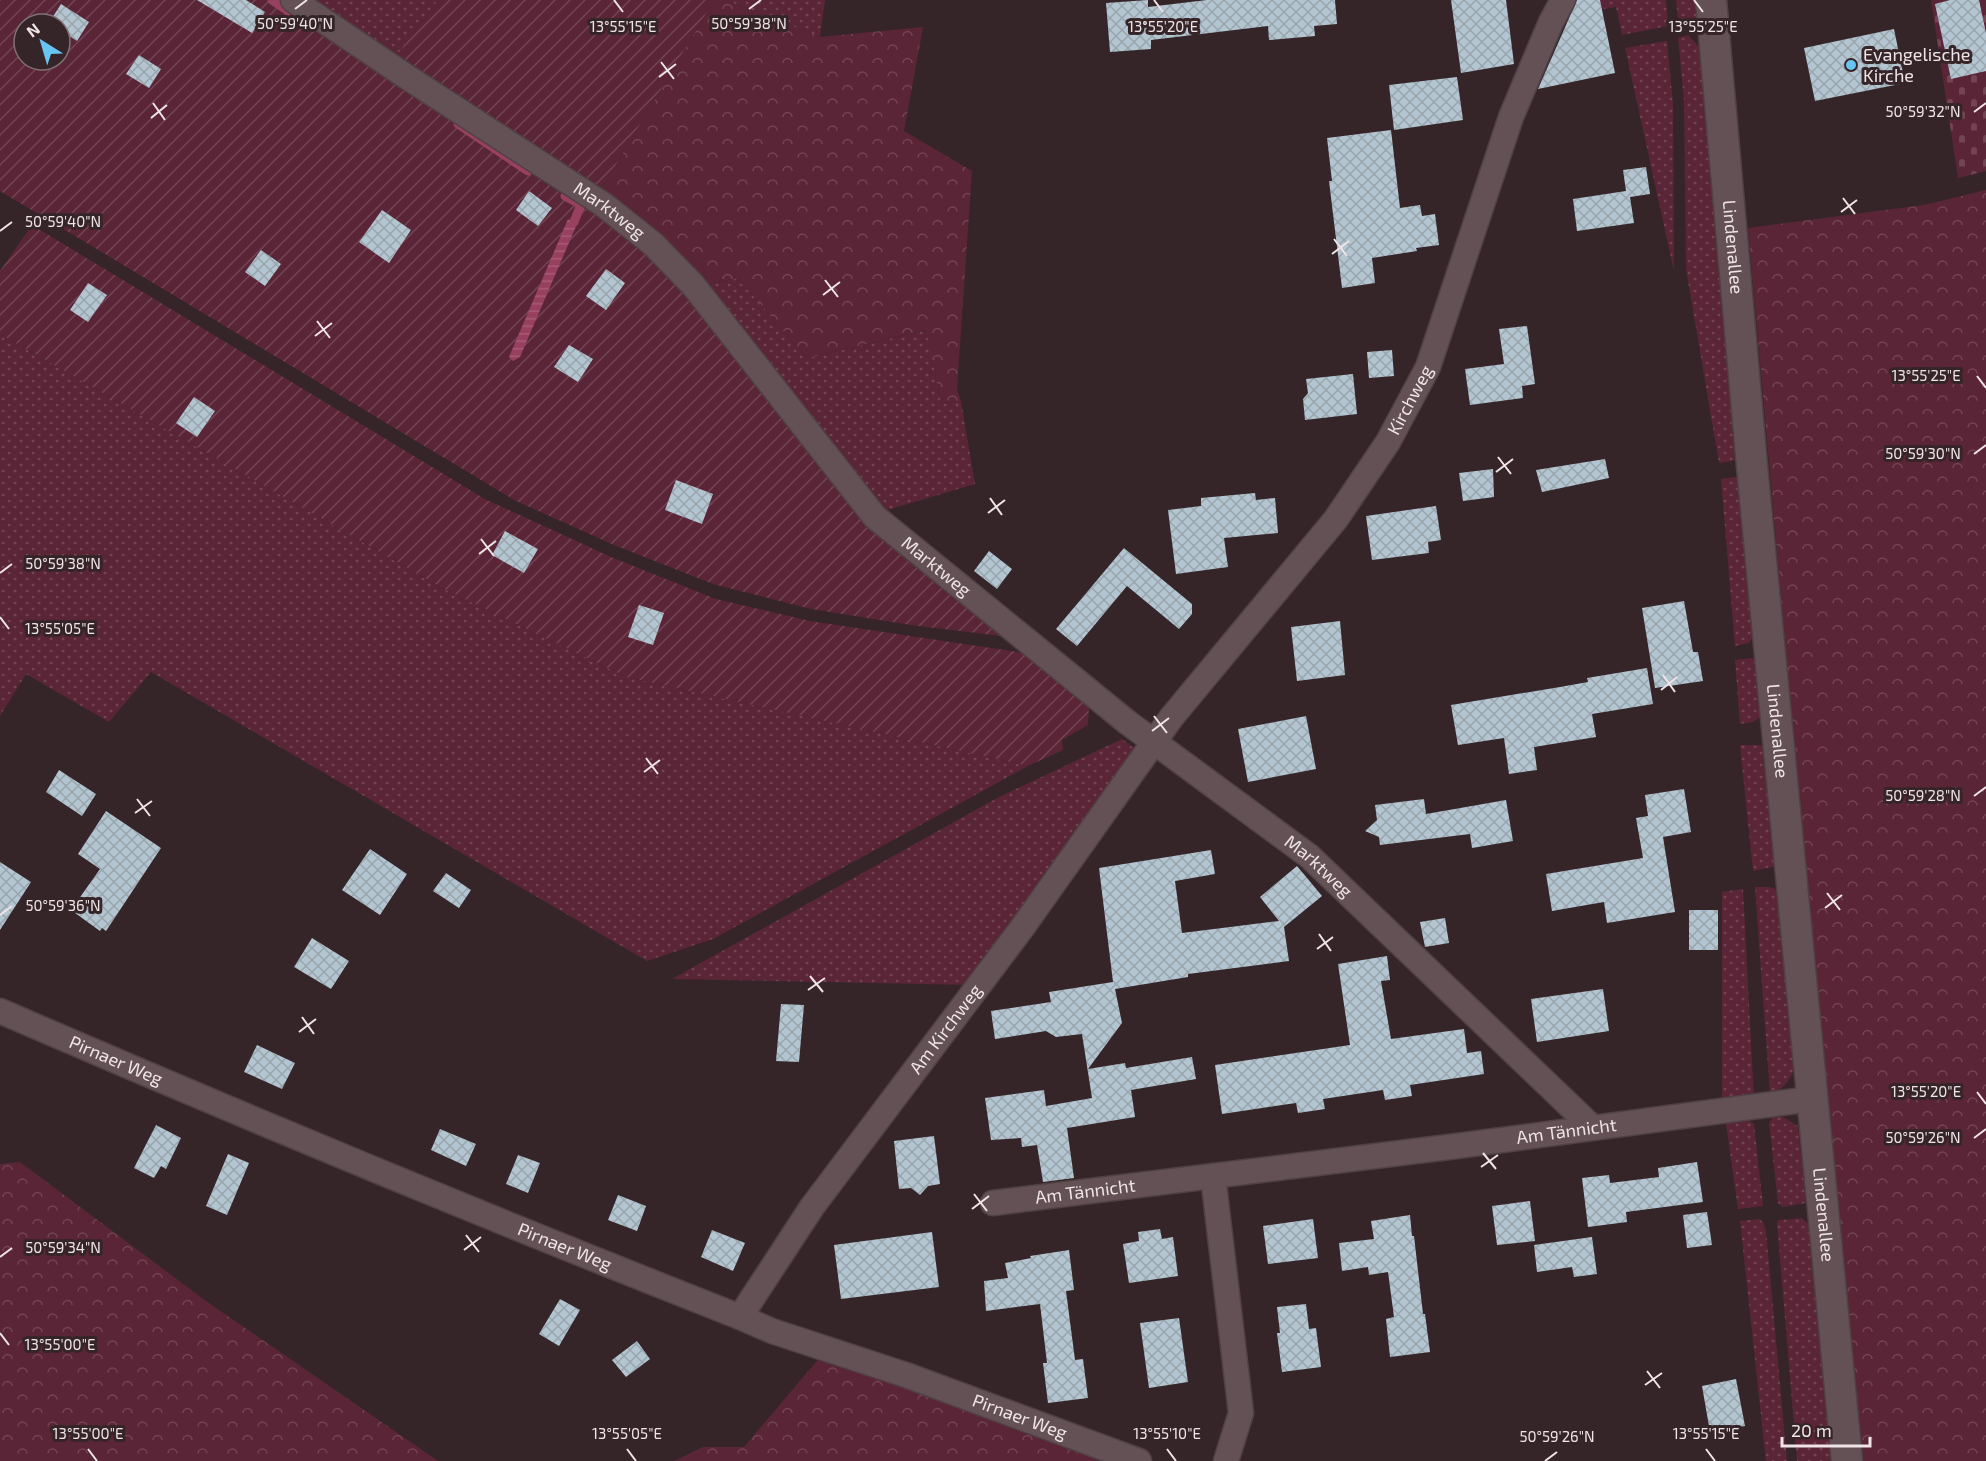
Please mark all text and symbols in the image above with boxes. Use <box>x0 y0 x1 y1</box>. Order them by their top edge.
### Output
north arrow <box>12 12 72 72</box>
text: 50°59'40"N <box>257 14 333 32</box>
text: 50°59'38"N <box>711 14 787 32</box>
text: 13°55'15"E <box>590 17 656 35</box>
text: 13°55'20"E <box>1128 17 1198 35</box>
text: 13°55'25"E <box>1668 17 1738 35</box>
text: N <box>22 19 43 41</box>
place label: Evangelische Kirche <box>1863 43 1970 86</box>
marker: Evangelische Kirche <box>1844 58 1858 72</box>
text: 50°59'32"N <box>1886 102 1960 120</box>
street label: Marktweg <box>570 176 650 243</box>
street label: Lindenallee <box>1719 199 1749 295</box>
text: 50°59'40"N <box>25 212 101 230</box>
street label: Kirchweg <box>1382 361 1437 438</box>
text: 13°55'25"E <box>1891 366 1961 384</box>
text: 50°59'30"N <box>1885 444 1961 462</box>
street label: Marktweg <box>897 531 976 601</box>
text: 50°59'38"N <box>25 554 101 572</box>
text: 13°55'05"E <box>25 619 95 637</box>
street label: Lindenallee <box>1763 683 1794 779</box>
text: 50°59'28"N <box>1885 786 1961 804</box>
street label: Marktweg <box>1281 830 1357 902</box>
text: 50°59'36"N <box>25 896 101 914</box>
street label: Am Kirchweg <box>904 979 986 1078</box>
street label: Pirnaer Weg <box>66 1030 166 1089</box>
text: 13°55'20"E <box>1891 1082 1961 1100</box>
street label: Am Tännicht <box>1515 1113 1618 1148</box>
text: 50°59'26"N <box>1885 1128 1961 1146</box>
street label: Lindenallee <box>1809 1167 1840 1263</box>
street label: Am Tännicht <box>1034 1174 1137 1208</box>
street label: Pirnaer Weg <box>515 1217 615 1275</box>
text: 50°59'34"N <box>25 1238 101 1256</box>
text: 13°55'00"E <box>25 1335 95 1353</box>
street label: Pirnaer Weg <box>970 1389 1071 1444</box>
scale bar <box>1782 1410 1870 1448</box>
text: 20 m <box>1791 1419 1832 1441</box>
text: 13°55'00"E <box>53 1424 123 1442</box>
text: 13°55'05"E <box>592 1424 662 1442</box>
text: 13°55'10"E <box>1133 1424 1201 1442</box>
text: 13°55'15"E <box>1673 1424 1739 1442</box>
text: 50°59'26"N <box>1519 1427 1595 1445</box>

